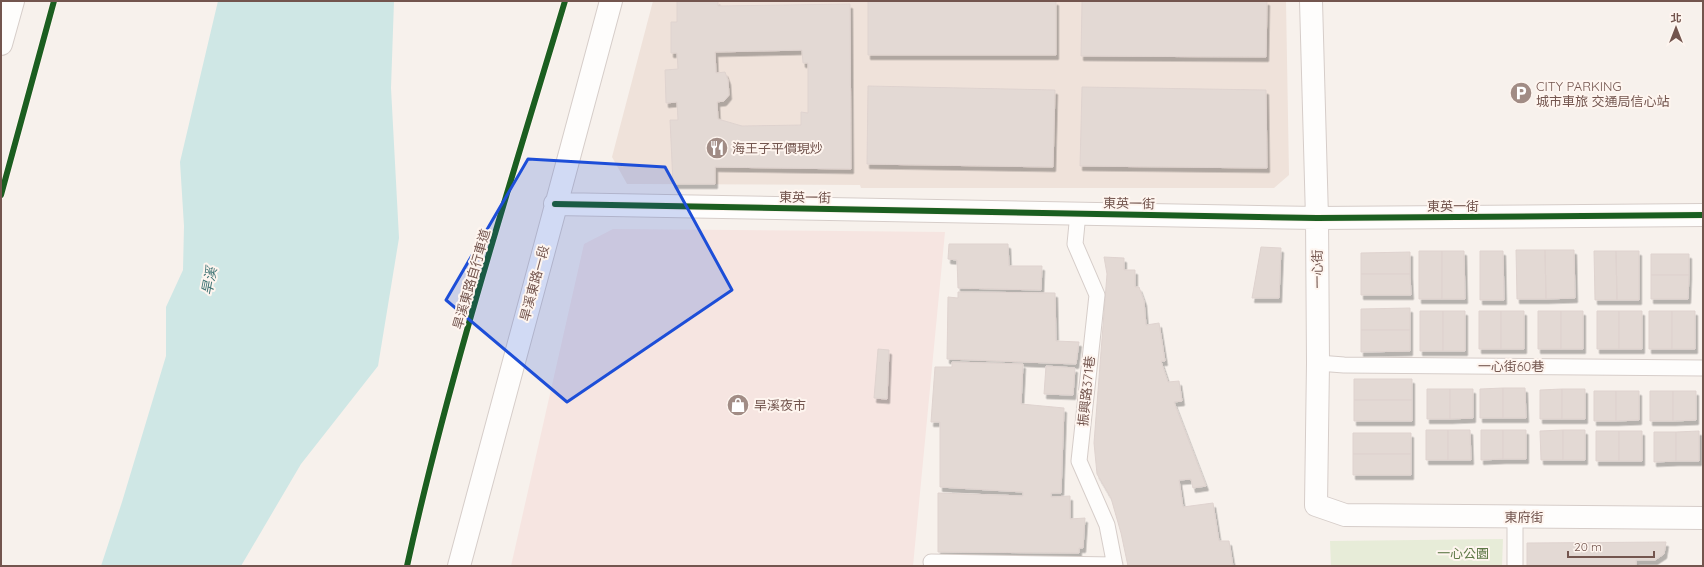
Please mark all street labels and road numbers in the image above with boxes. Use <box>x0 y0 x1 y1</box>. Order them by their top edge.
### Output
street label: 東英一街 <box>779 189 831 205</box>
street label: 東英一街 <box>1103 195 1155 211</box>
street label: 東英一街 <box>1427 198 1479 214</box>
street label: 旱溪東路自行車道 <box>449 227 493 331</box>
street label: 旱溪東路一段 <box>516 243 552 323</box>
street label: 一心街 <box>1309 249 1325 289</box>
street label: 振興路371巷 <box>1074 355 1098 427</box>
street label: 一心街60巷 <box>1478 358 1544 374</box>
street label: 東府街 <box>1504 509 1544 525</box>

